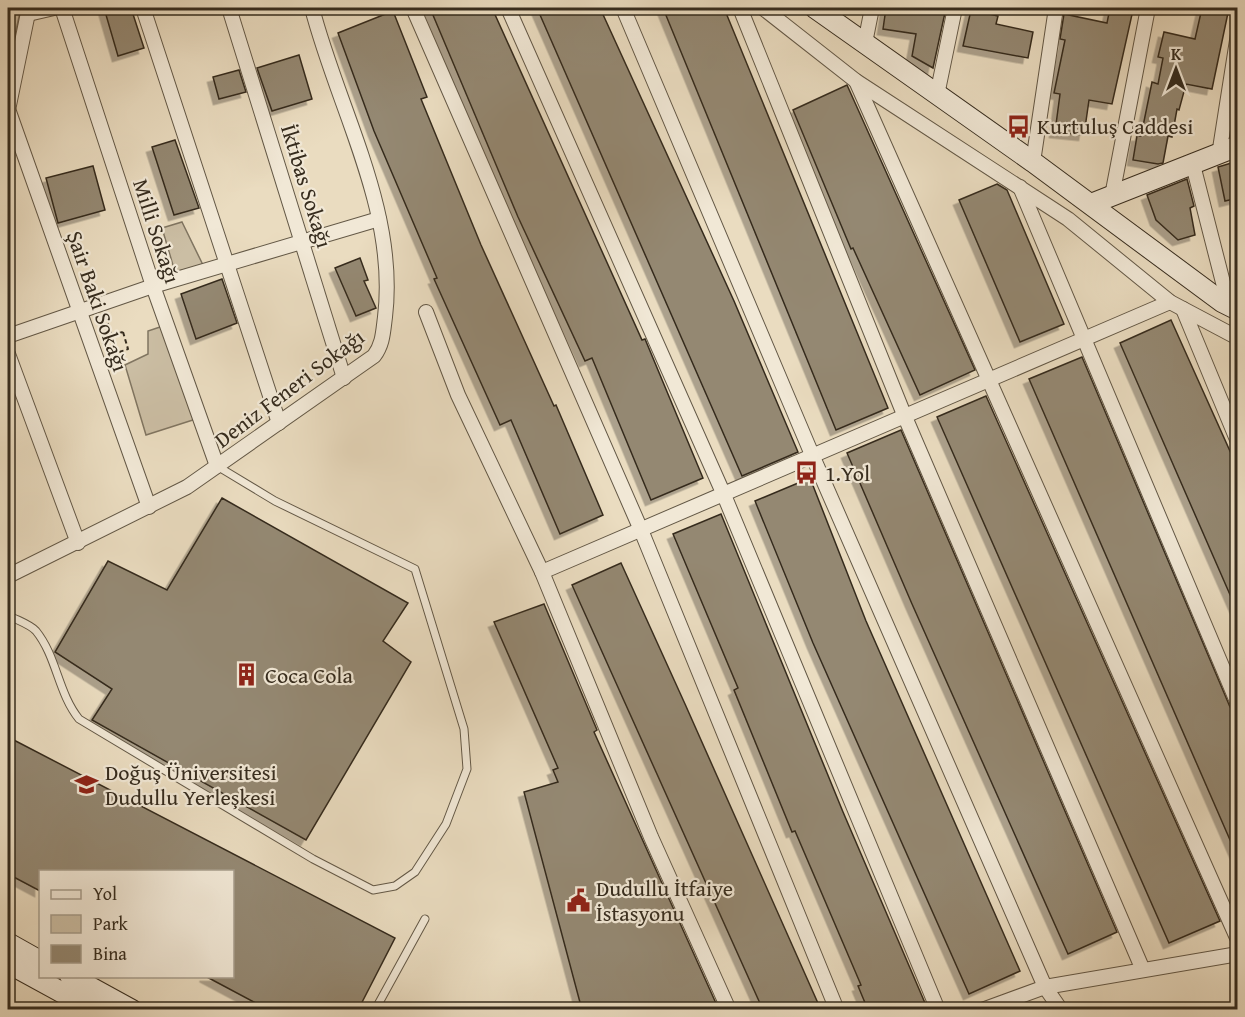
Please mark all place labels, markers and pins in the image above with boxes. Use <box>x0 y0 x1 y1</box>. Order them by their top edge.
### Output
place label: Kurtuluş Caddesi <box>1037 110 1193 142</box>
bus stop icon: Kurtuluş Caddesi <box>1006 113 1032 139</box>
place label: 1.Yol <box>825 457 870 489</box>
bus stop icon: 1.Yol <box>794 460 820 486</box>
place label: Coca Cola <box>265 659 354 691</box>
building icon: Coca Cola <box>234 662 260 688</box>
place label: Doğuş Üniversitesi Dudullu Yerleşkesi <box>105 756 277 813</box>
school or university icon: Doğuş Üniversitesi Dudullu Yerleşkesi <box>74 772 100 798</box>
place label: Dudullu İtfaiye İstasyonu <box>596 872 733 929</box>
public building icon: Dudullu İtfaiye İstasyonu <box>565 888 591 914</box>

